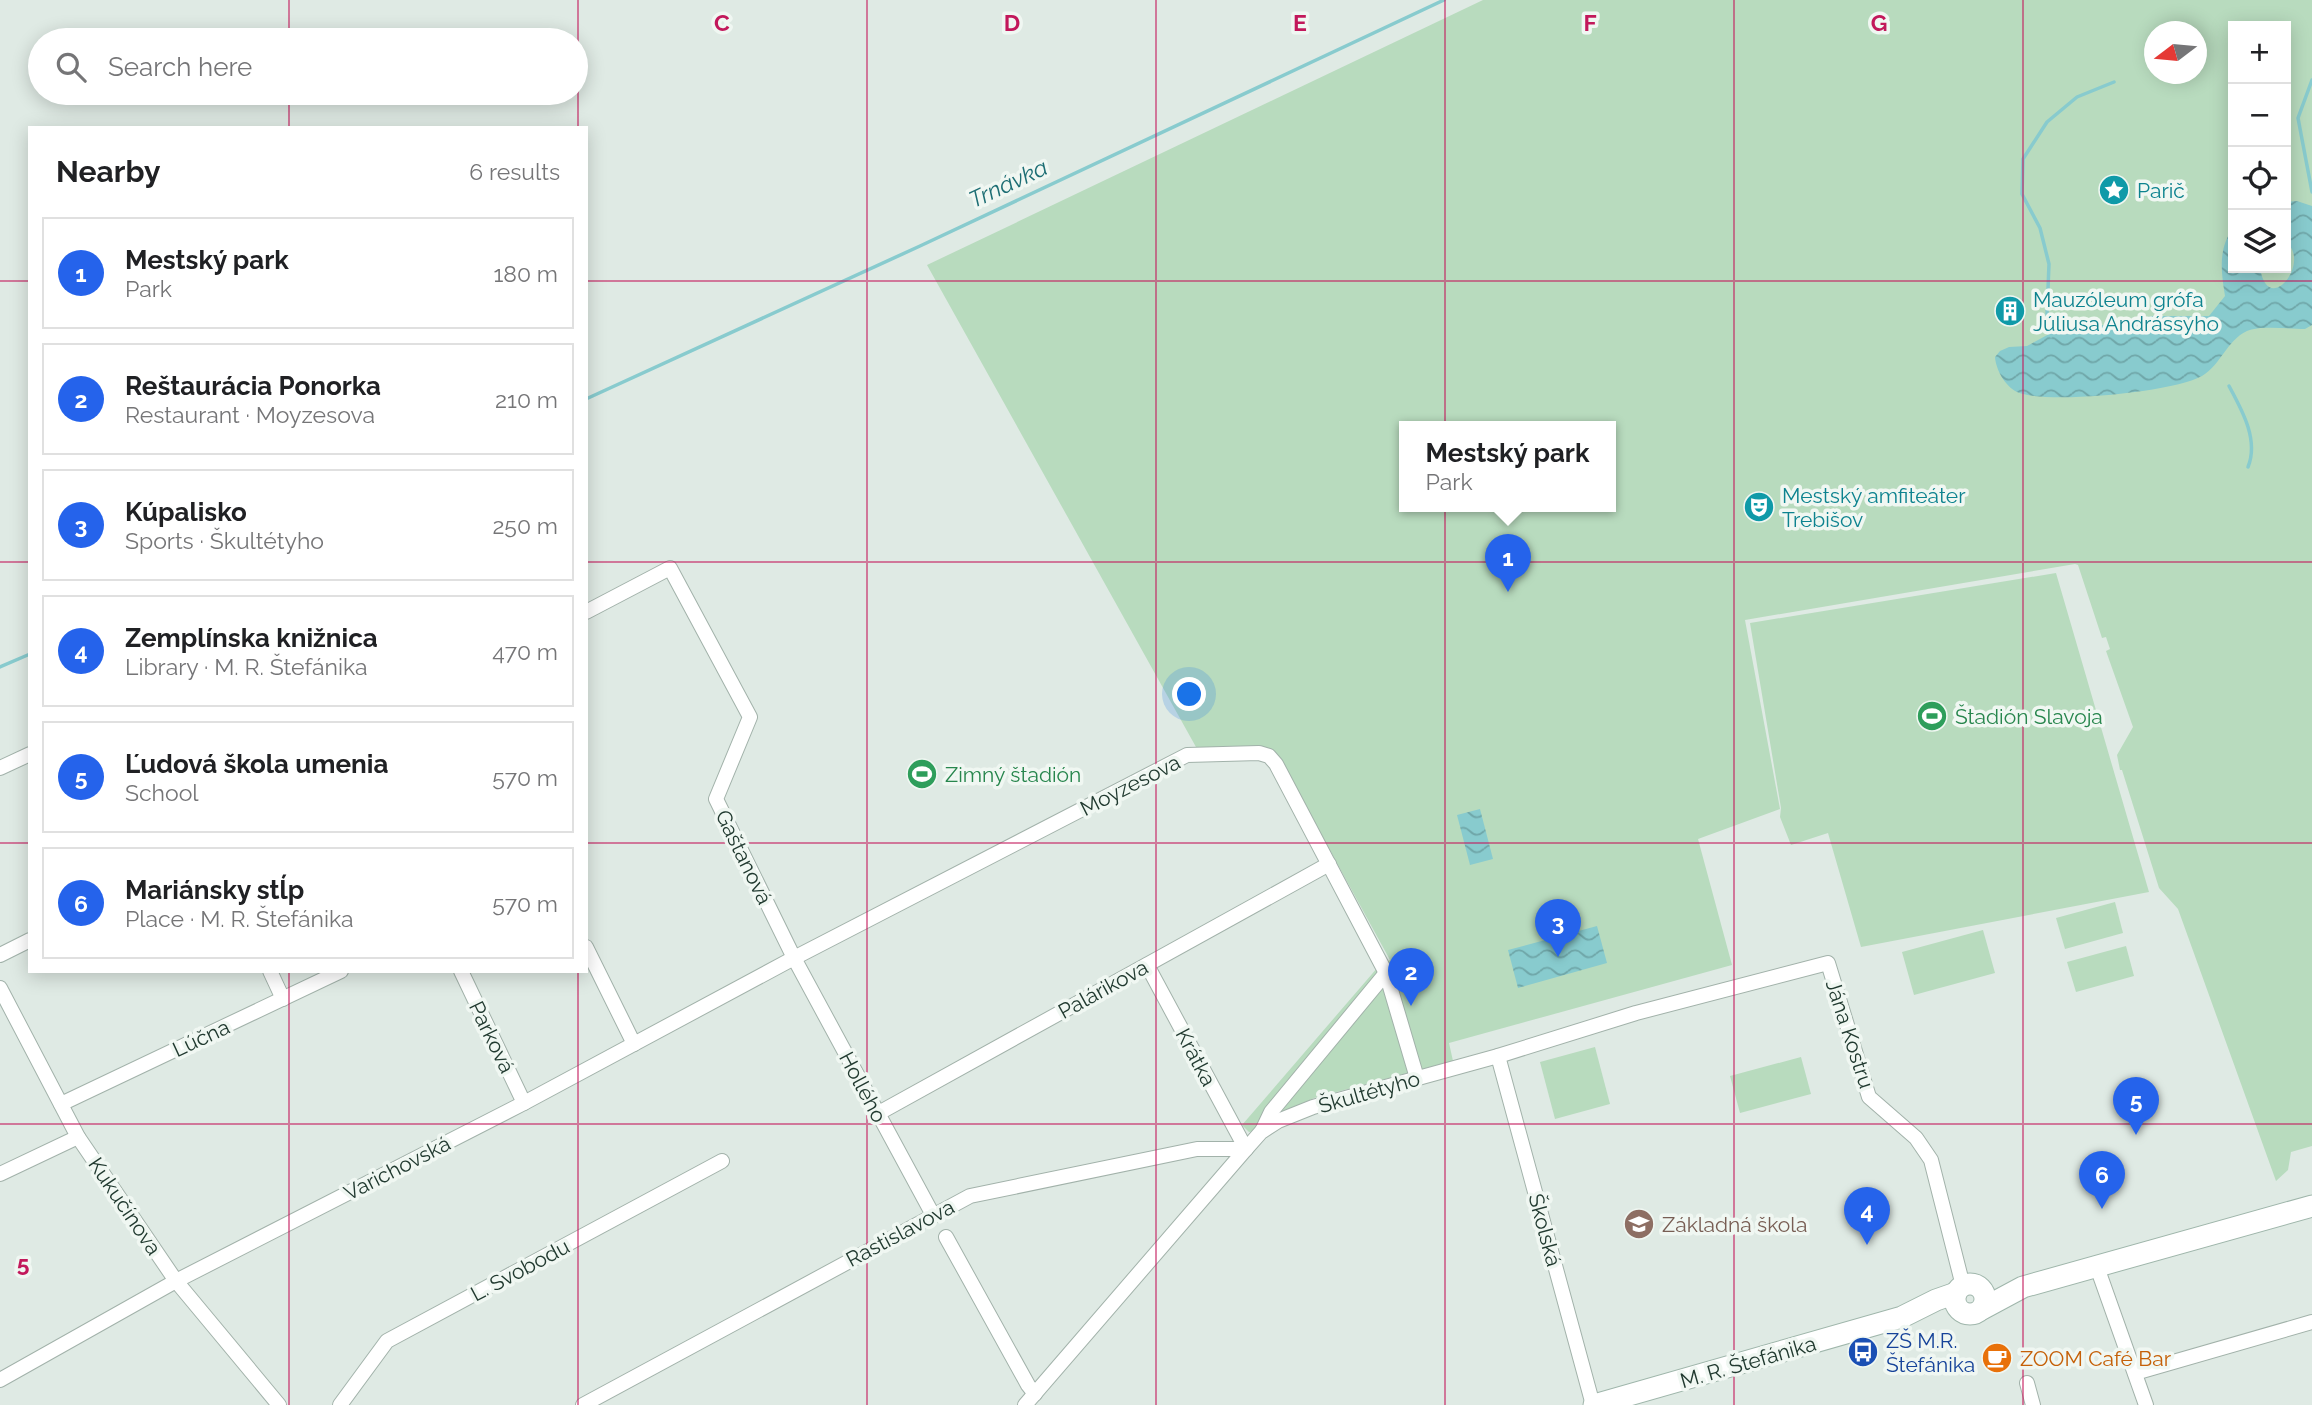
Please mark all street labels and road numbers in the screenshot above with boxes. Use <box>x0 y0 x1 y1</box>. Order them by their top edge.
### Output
street label: Moyzesova <box>1076 749 1184 821</box>
street label: Gaštanová <box>710 806 778 908</box>
street label: Palárikova <box>1054 954 1152 1024</box>
street label: Jána Kostru <box>1821 976 1879 1092</box>
street label: Parková <box>464 997 520 1077</box>
street label: Lúčna <box>169 1014 233 1062</box>
street label: Krátka <box>1170 1024 1222 1090</box>
street label: Hollého <box>834 1047 892 1127</box>
street label: Škultétyho <box>1315 1066 1423 1118</box>
street label: Varichovská <box>340 1131 454 1205</box>
street label: Kukučínova <box>83 1153 167 1259</box>
street label: Školská <box>1523 1191 1567 1269</box>
street label: Rastislavova <box>842 1194 958 1272</box>
street label: L. Svobodu <box>466 1234 574 1306</box>
street label: M. R. Štefánika <box>1677 1331 1819 1393</box>

